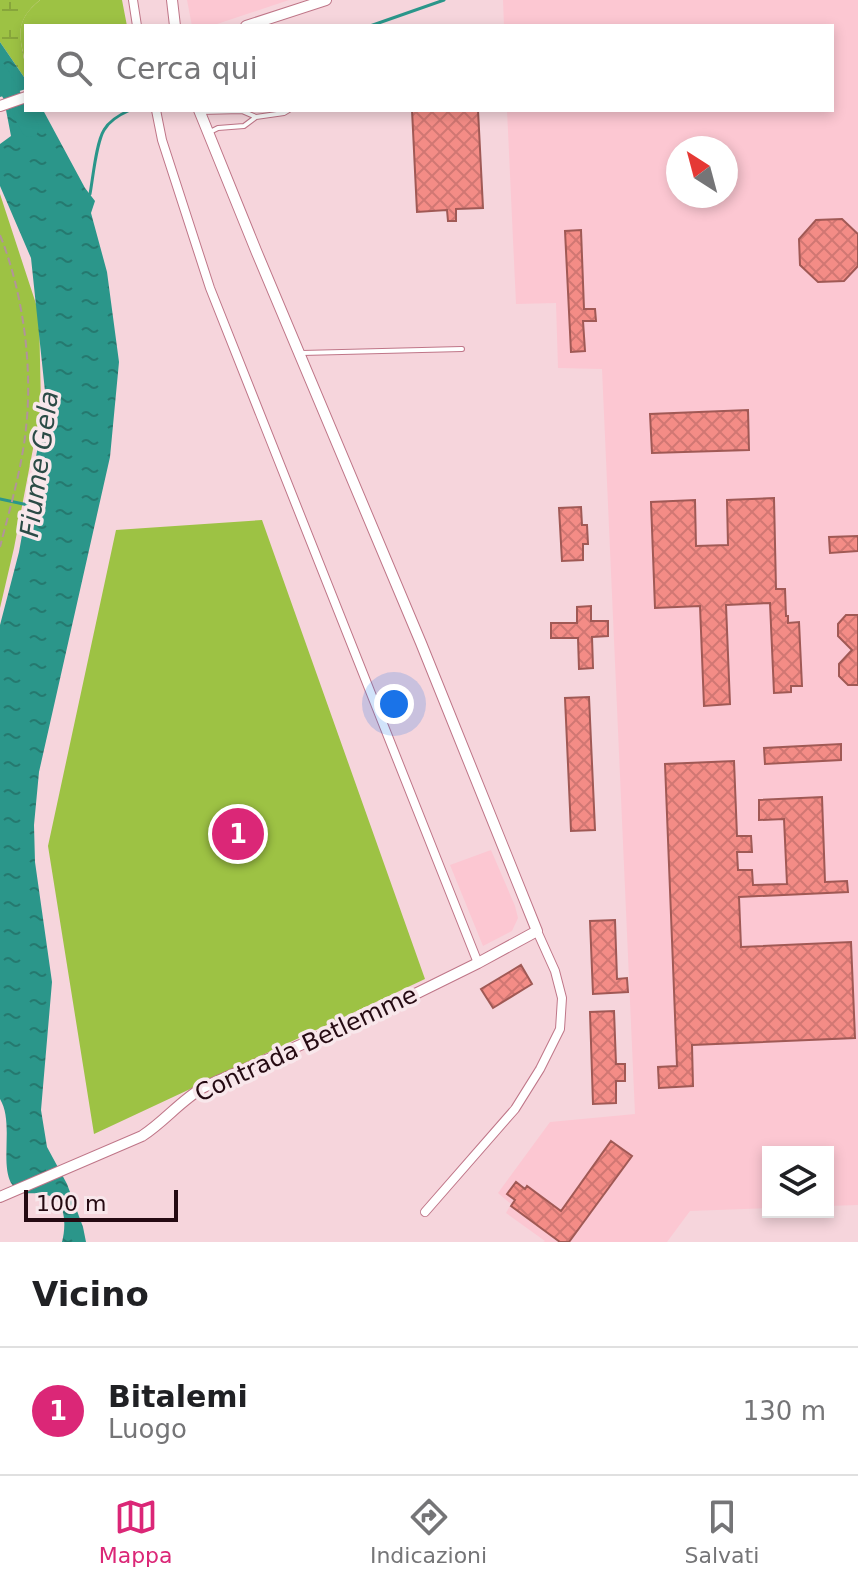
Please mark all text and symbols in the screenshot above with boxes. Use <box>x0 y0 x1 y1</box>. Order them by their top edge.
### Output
search box <box>24 24 834 112</box>
icon: search <box>52 46 96 90</box>
text: Cerca qui <box>116 51 258 86</box>
north arrow <box>666 136 738 208</box>
water label: Fiume Gela <box>14 389 64 539</box>
your location <box>374 684 414 724</box>
pin: 1 <box>212 804 264 864</box>
street label: Contrada Betlemme <box>191 980 421 1108</box>
map controls <box>762 1146 834 1218</box>
button: layers <box>762 1146 834 1218</box>
scale bar <box>24 1186 178 1222</box>
text: 100 m <box>36 1191 106 1216</box>
text: Vicino <box>32 1274 149 1314</box>
text: Bitalemi <box>108 1379 248 1414</box>
text: 1 <box>49 1396 67 1426</box>
text: 130 m <box>743 1396 826 1426</box>
text: Luogo <box>108 1414 187 1444</box>
tab: Mappa <box>99 1495 173 1568</box>
tab: Indicazioni <box>370 1495 487 1568</box>
tab: Salvati <box>685 1495 759 1568</box>

